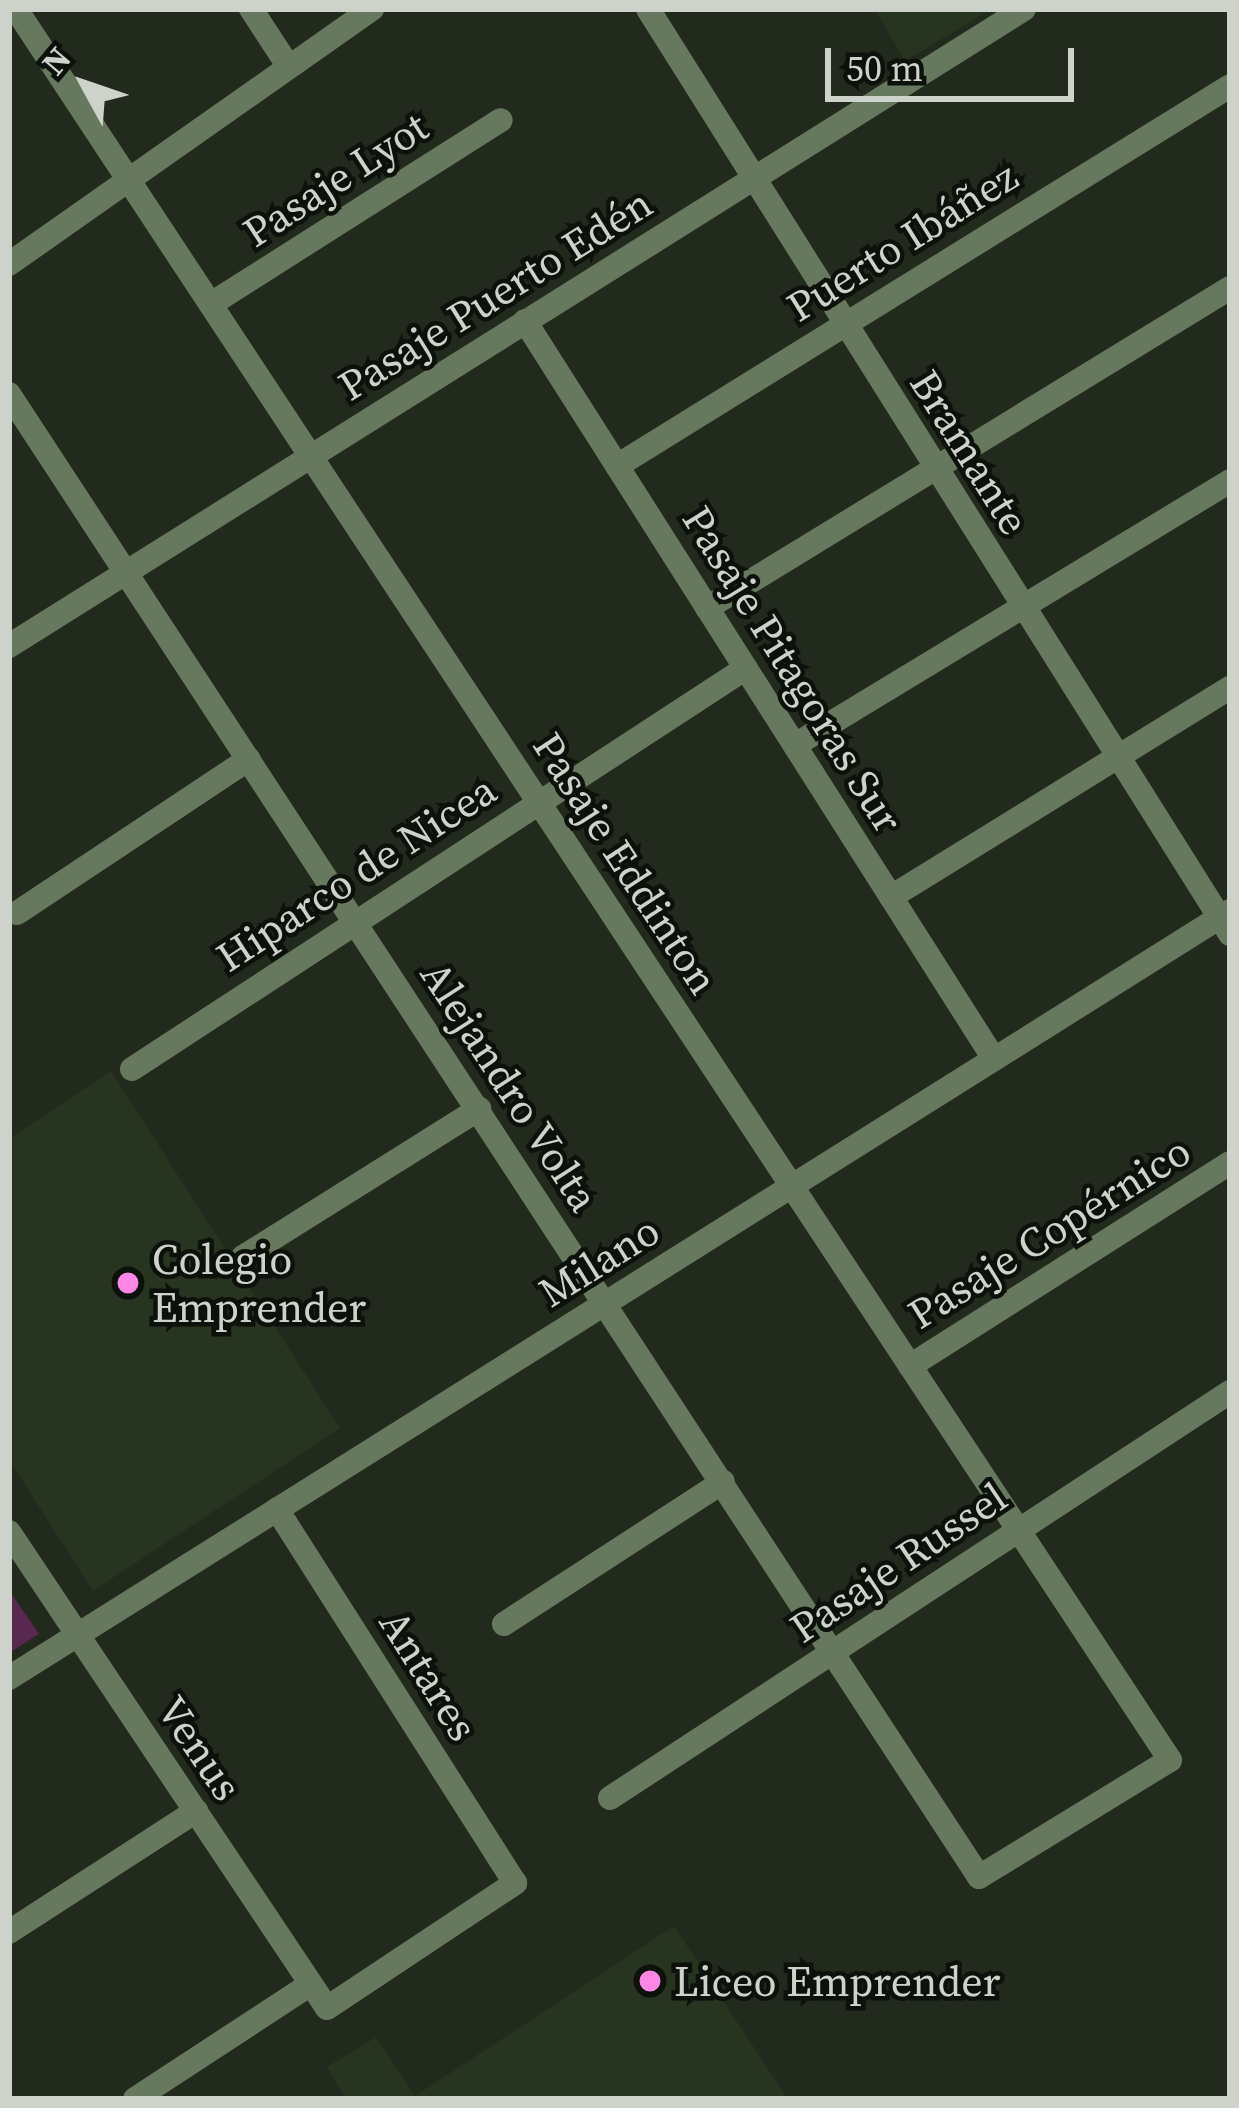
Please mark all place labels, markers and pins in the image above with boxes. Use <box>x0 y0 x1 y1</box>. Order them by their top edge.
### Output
place label: Colegio Emprender <box>152 1234 366 1332</box>
marker: Colegio Emprender <box>115 1270 141 1296</box>
place label: Liceo Emprender <box>674 1956 1001 2006</box>
marker: Liceo Emprender <box>637 1968 663 1994</box>

